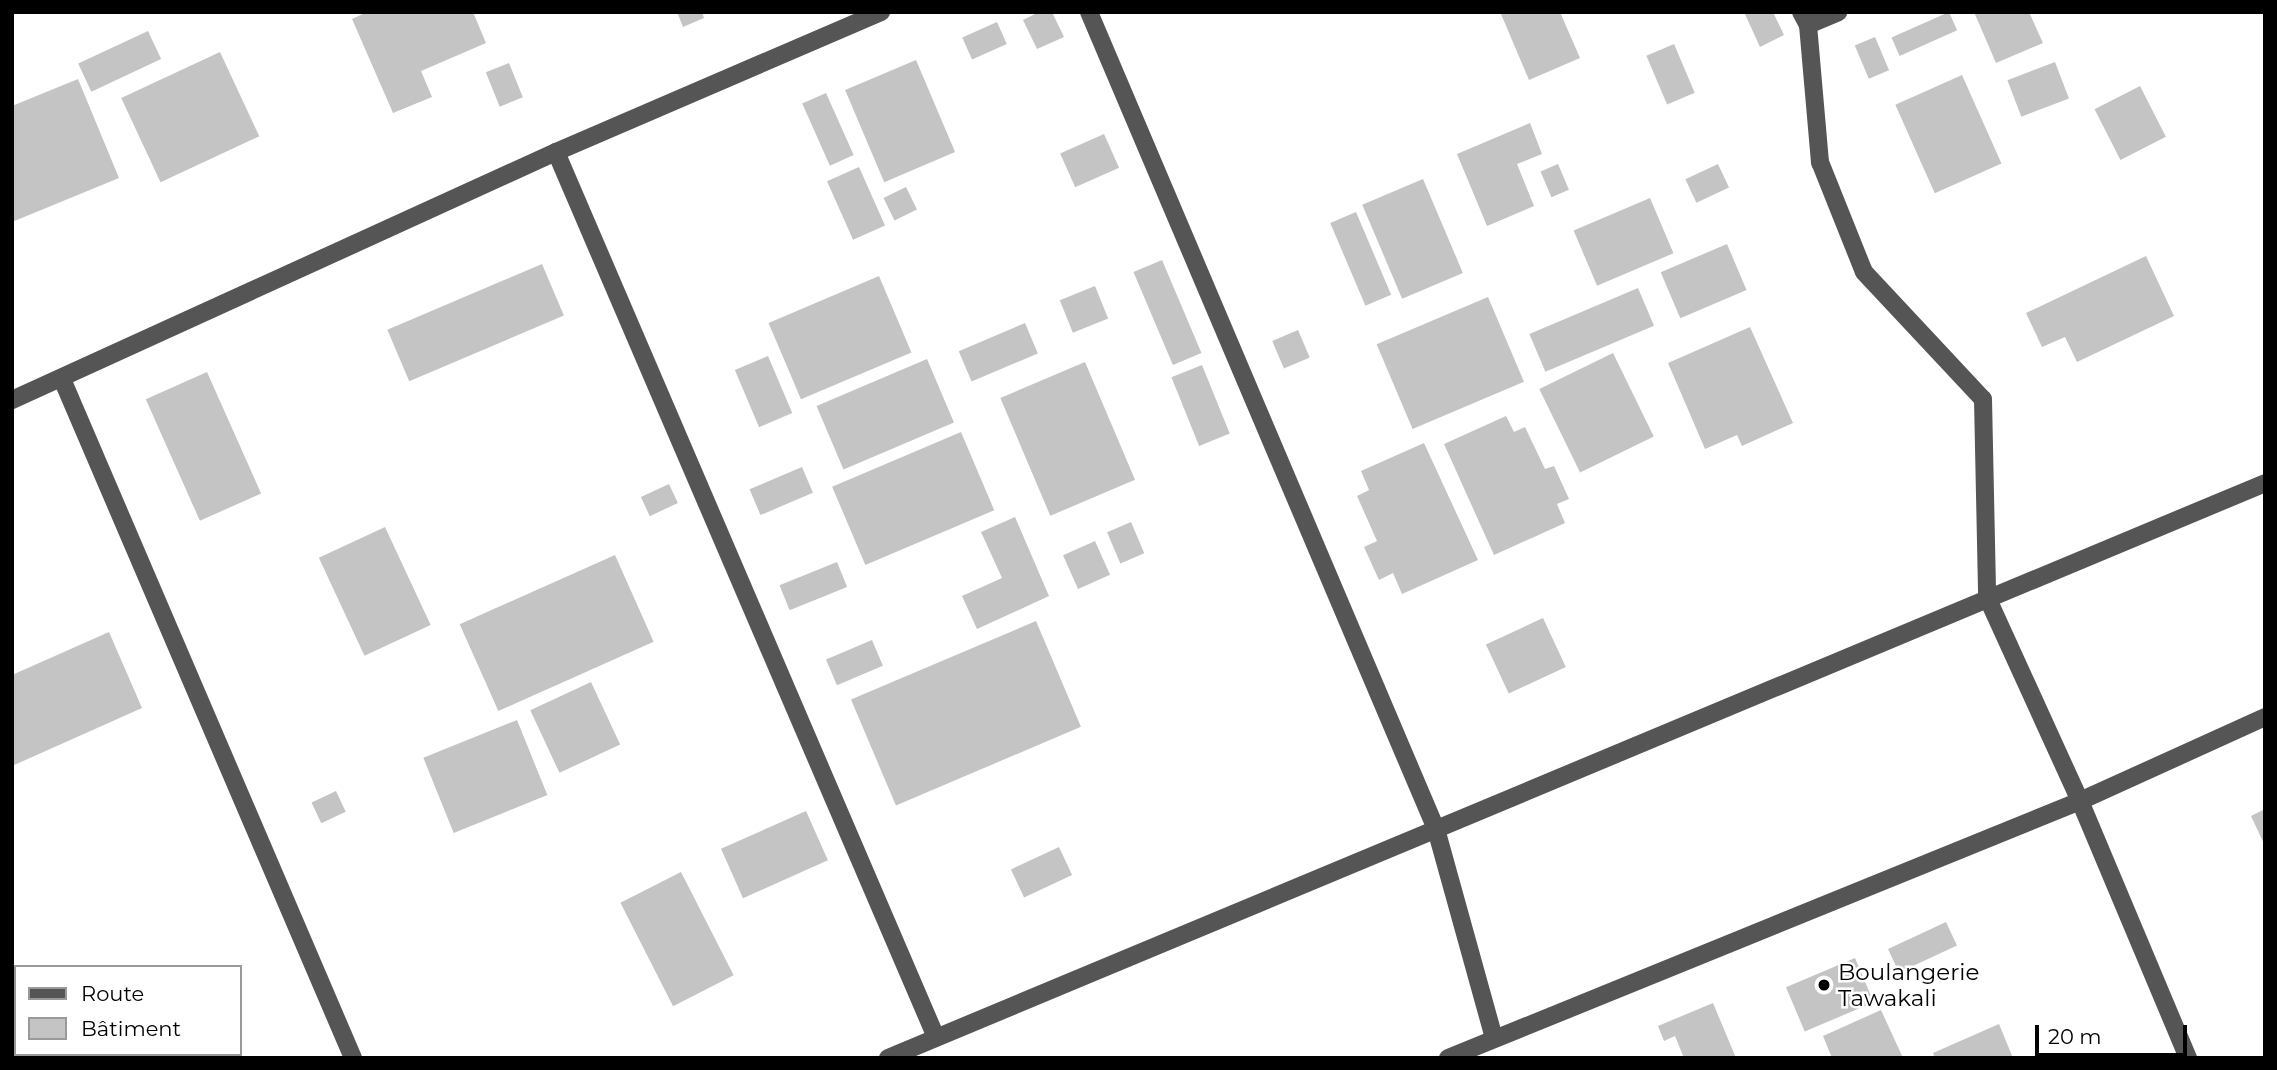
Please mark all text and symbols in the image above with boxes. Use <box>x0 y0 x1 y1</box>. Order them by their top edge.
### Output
place label: Boulangerie Tawakali <box>1838 958 1979 1012</box>
legend <box>14 965 242 1056</box>
marker: Boulangerie Tawakali <box>1816 977 1832 993</box>
text: Route <box>81 981 144 1006</box>
scale bar <box>2039 1010 2191 1054</box>
text: Bâtiment <box>81 1016 181 1041</box>
text: 20 m <box>2048 1024 2102 1049</box>

